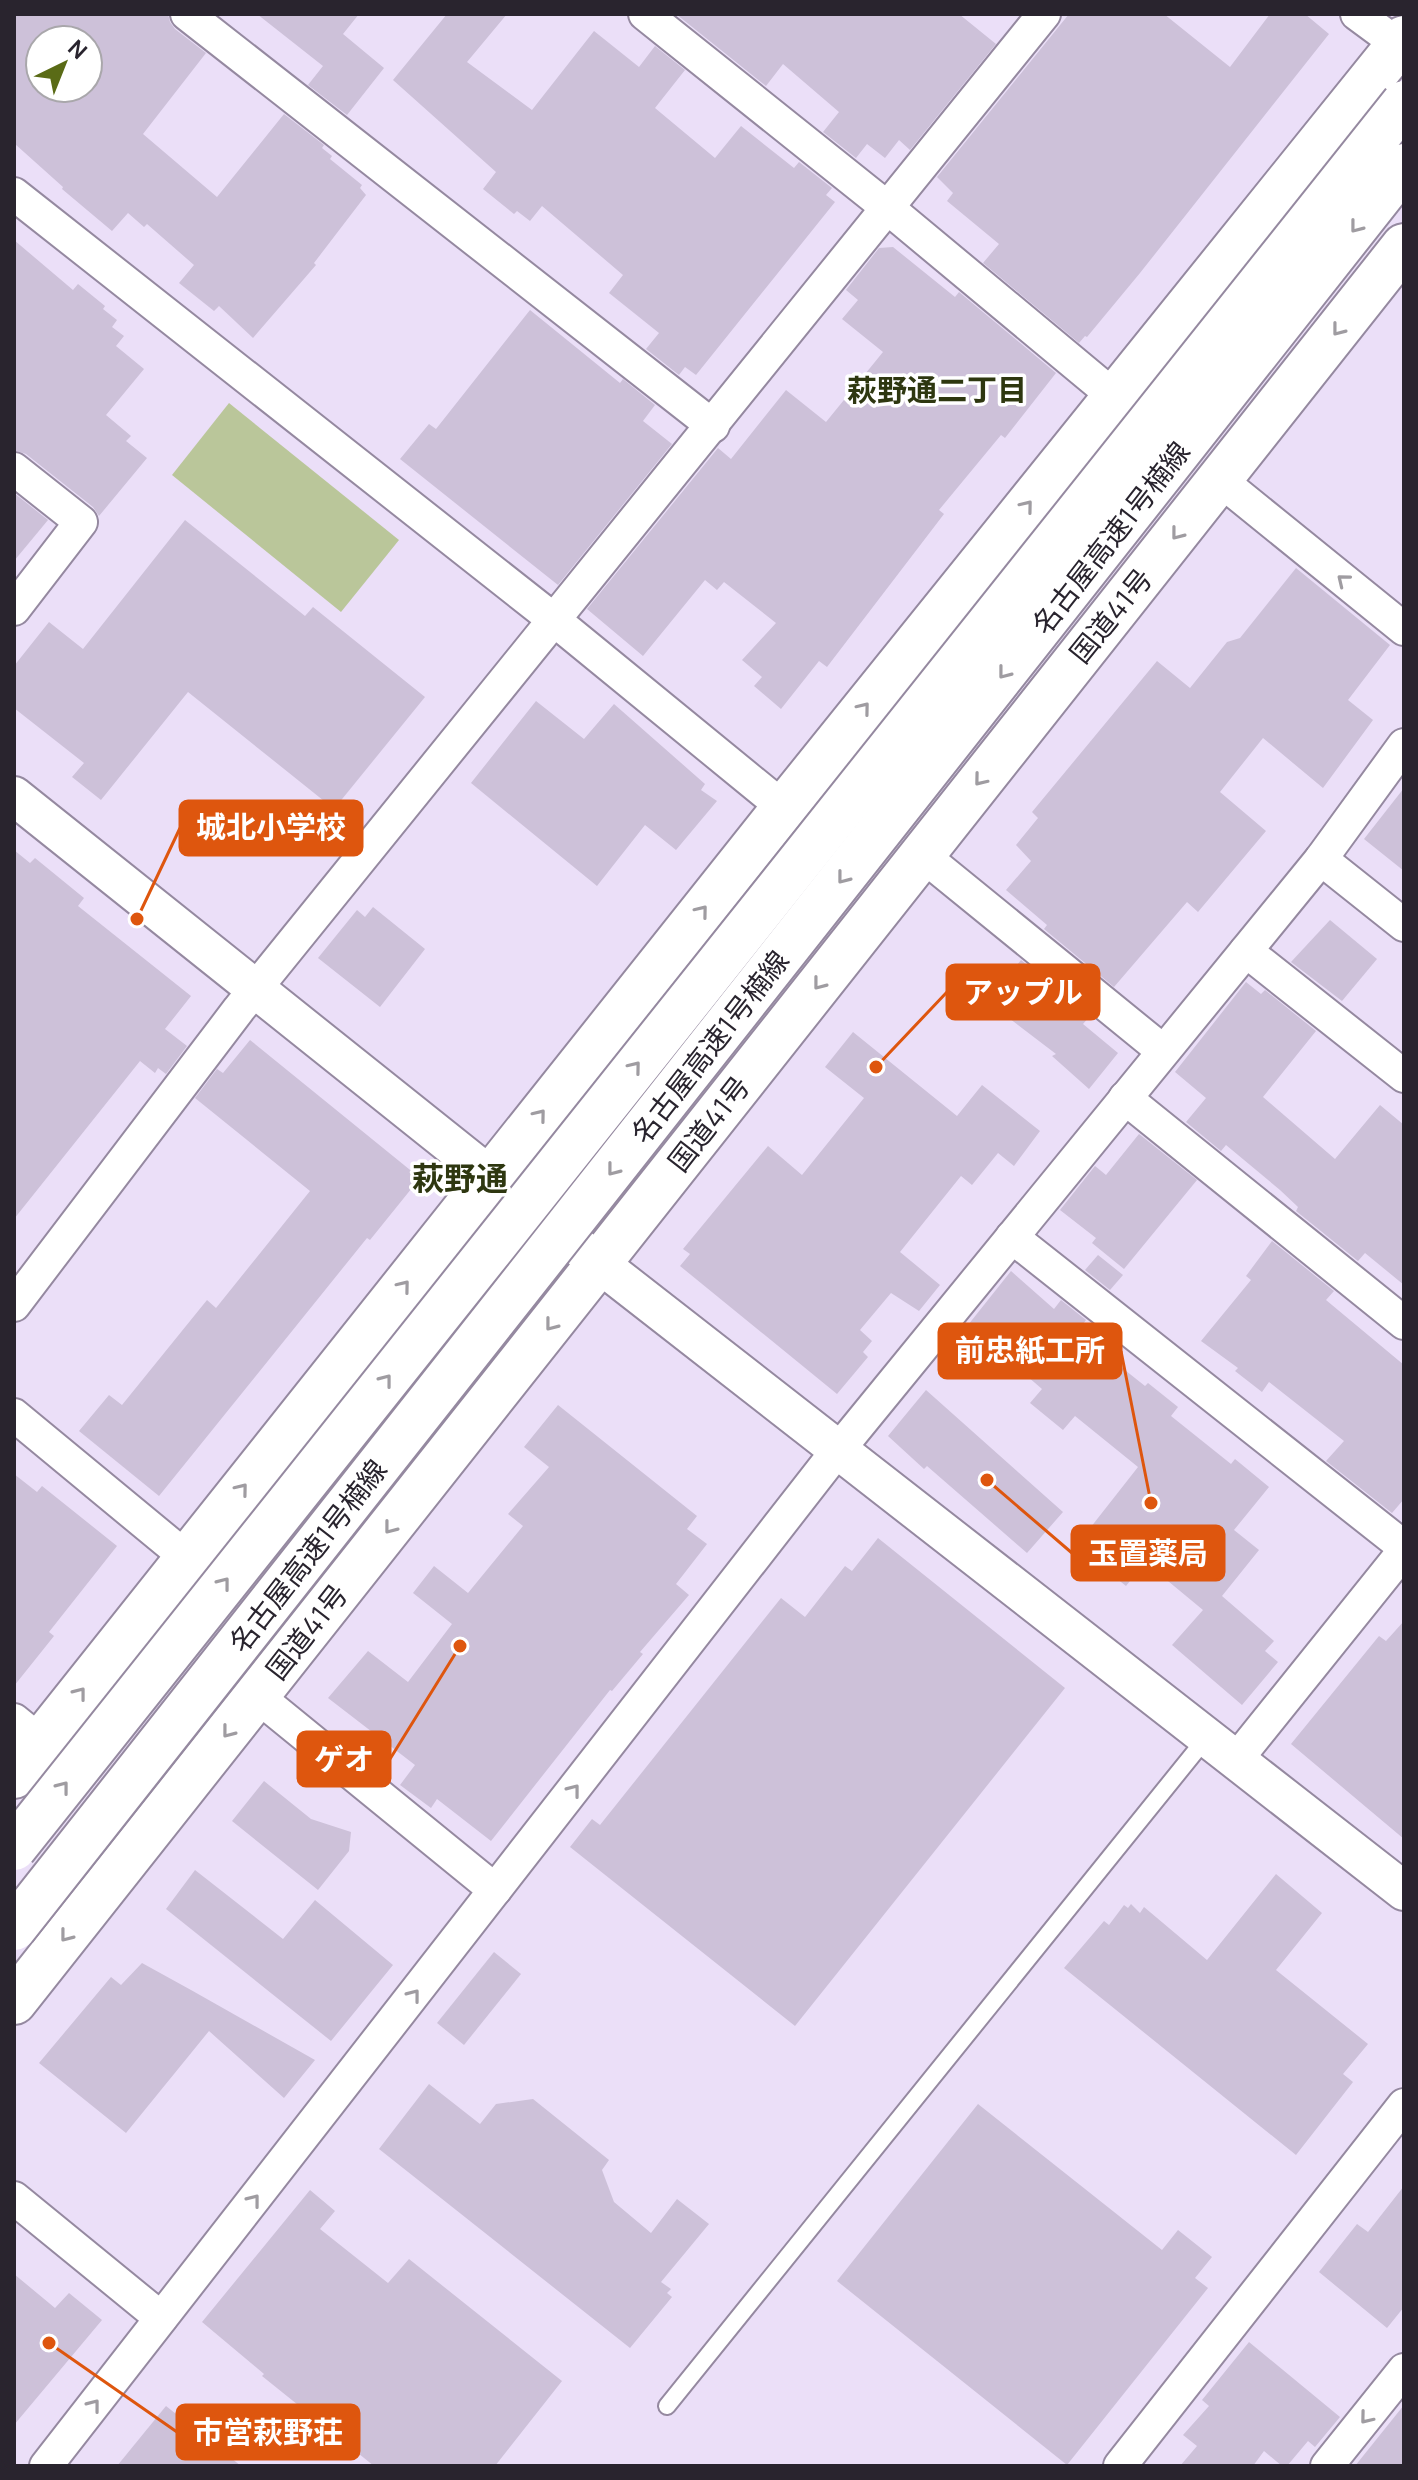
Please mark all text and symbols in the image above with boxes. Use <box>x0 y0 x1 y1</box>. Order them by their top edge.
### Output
north arrow <box>24 24 104 104</box>
text: N <box>62 33 94 66</box>
one-way arrow <box>1351 218 1365 233</box>
one-way arrow <box>1334 321 1348 336</box>
district label: 萩野通二丁目 <box>847 369 1027 410</box>
street label: 名古屋高速1号楠線 <box>1023 433 1198 642</box>
one-way arrow <box>1017 501 1032 515</box>
one-way arrow <box>1173 525 1187 540</box>
street label: 国道41号 <box>1060 560 1160 671</box>
one-way arrow <box>1337 575 1352 589</box>
one-way arrow <box>1000 664 1014 679</box>
one-way arrow <box>854 703 869 718</box>
one-way arrow <box>975 771 990 786</box>
callout: 城北小学校 <box>180 801 362 855</box>
text: 城北小学校 <box>196 806 346 847</box>
one-way arrow <box>839 869 853 884</box>
one-way arrow <box>692 906 706 921</box>
street label: 名古屋高速1号楠線 <box>622 942 797 1151</box>
callout: アップル <box>947 965 1099 1019</box>
text: アップル <box>963 971 1083 1012</box>
one-way arrow <box>814 976 828 990</box>
one-way arrow <box>626 1061 640 1076</box>
street label: 国道41号 <box>659 1068 757 1179</box>
one-way arrow <box>530 1110 545 1124</box>
district label: 萩野通 <box>412 1156 508 1200</box>
one-way arrow <box>608 1161 623 1175</box>
one-way arrow <box>394 1280 408 1295</box>
one-way arrow <box>547 1316 561 1331</box>
callout: 前忠紙工所 <box>939 1324 1121 1378</box>
text: 前忠紙工所 <box>955 1329 1105 1370</box>
one-way arrow <box>376 1375 391 1389</box>
street label: 名古屋高速1号楠線 <box>220 1451 395 1660</box>
one-way arrow <box>232 1483 246 1498</box>
one-way arrow <box>385 1519 400 1533</box>
callout: 玉置薬局 <box>1072 1526 1224 1580</box>
text: 玉置薬局 <box>1088 1532 1208 1573</box>
street label: 国道41号 <box>257 1576 355 1687</box>
one-way arrow <box>215 1577 229 1592</box>
one-way arrow <box>70 1688 85 1702</box>
one-way arrow <box>224 1723 238 1738</box>
callout: ゲオ <box>298 1732 390 1786</box>
text: ゲオ <box>314 1738 374 1779</box>
one-way arrow <box>53 1781 67 1796</box>
one-way arrow <box>564 1784 578 1799</box>
one-way arrow <box>62 1927 76 1942</box>
one-way arrow <box>404 1989 418 2004</box>
one-way arrow <box>244 2194 258 2209</box>
one-way arrow <box>84 2399 98 2413</box>
callout: 市営萩野荘 <box>177 2405 359 2459</box>
one-way arrow <box>1361 2409 1375 2424</box>
text: 市営萩野荘 <box>193 2411 343 2452</box>

